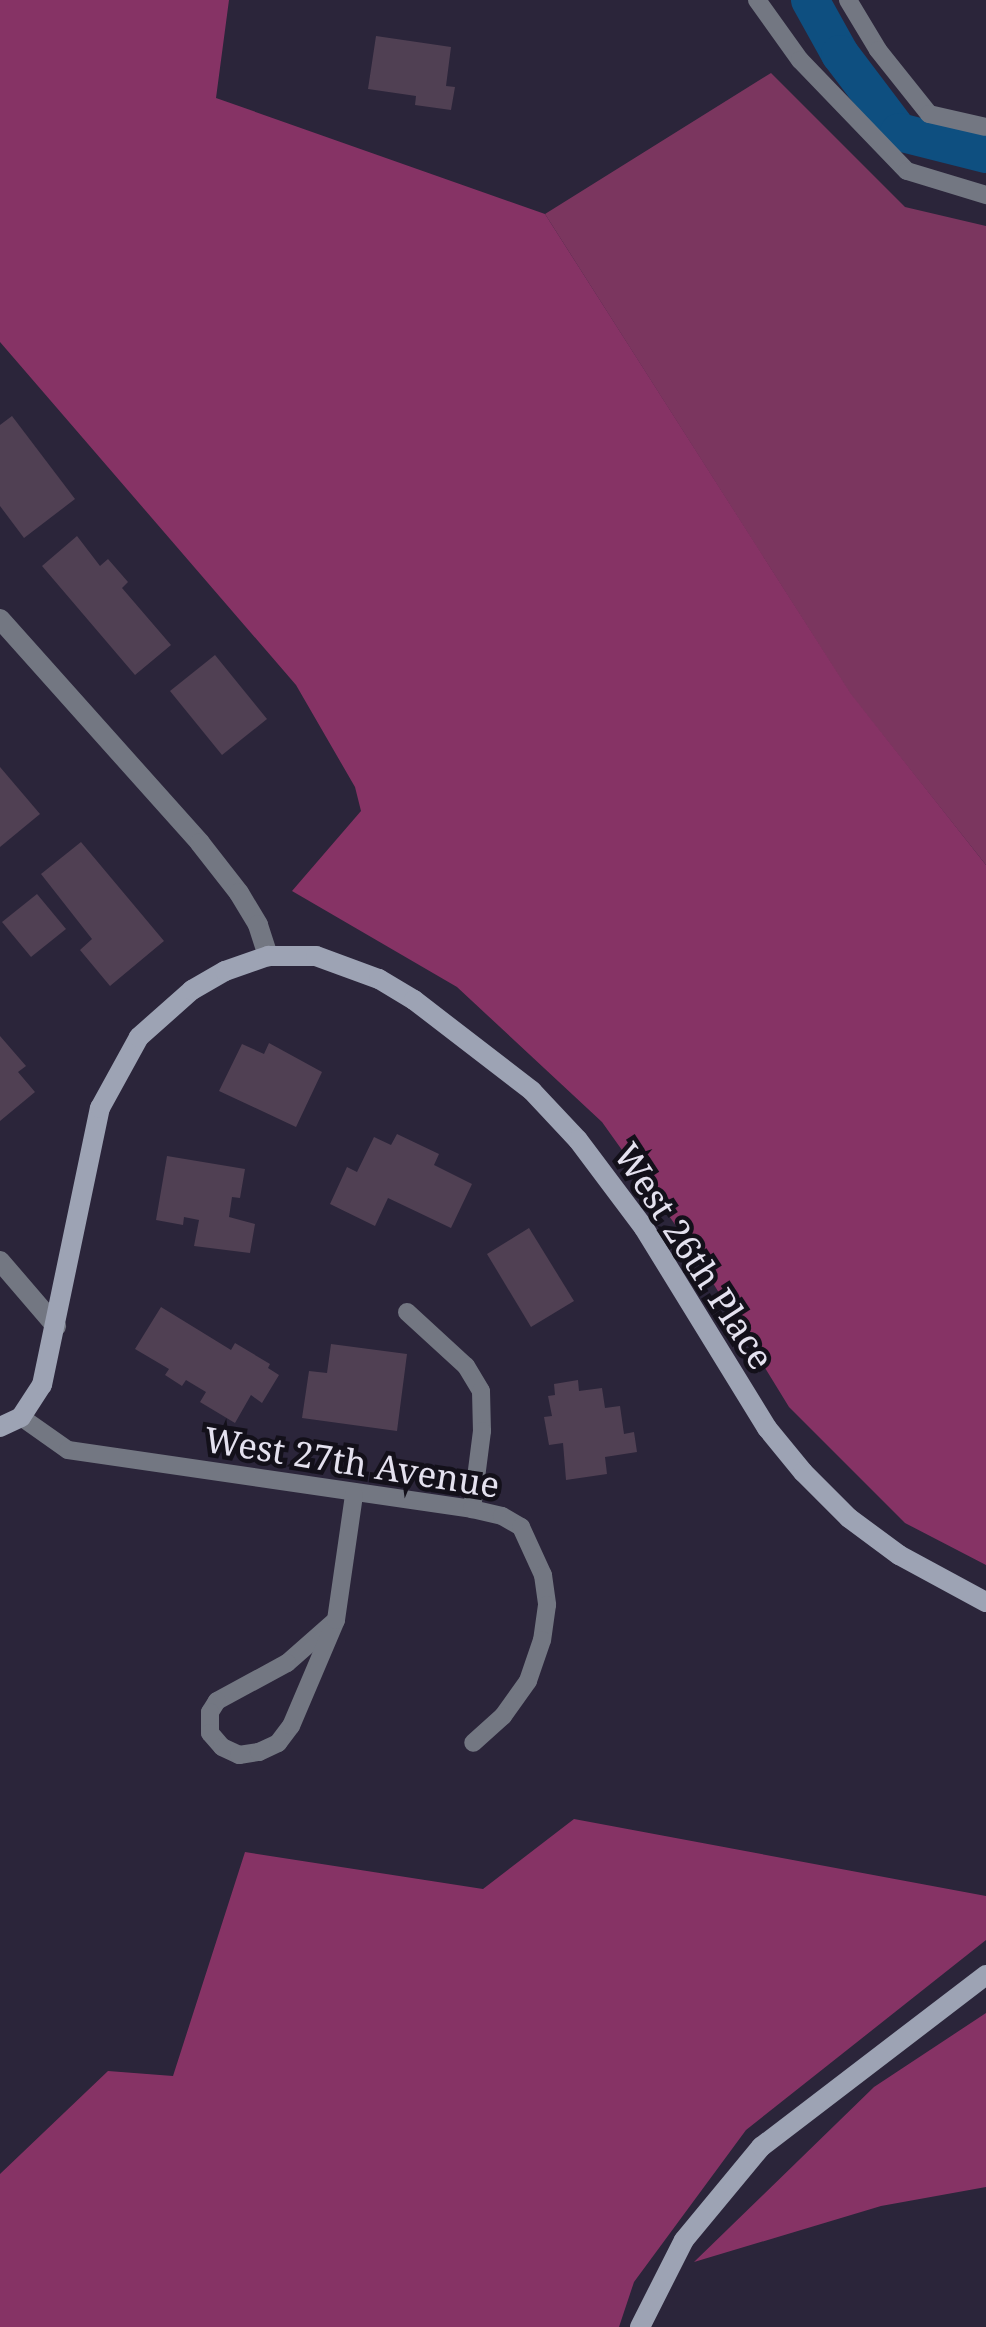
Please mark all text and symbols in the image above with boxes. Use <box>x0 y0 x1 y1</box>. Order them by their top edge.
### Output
street label: West 26th Place <box>605 1135 783 1377</box>
street label: West 27th Avenue <box>201 1418 503 1506</box>

